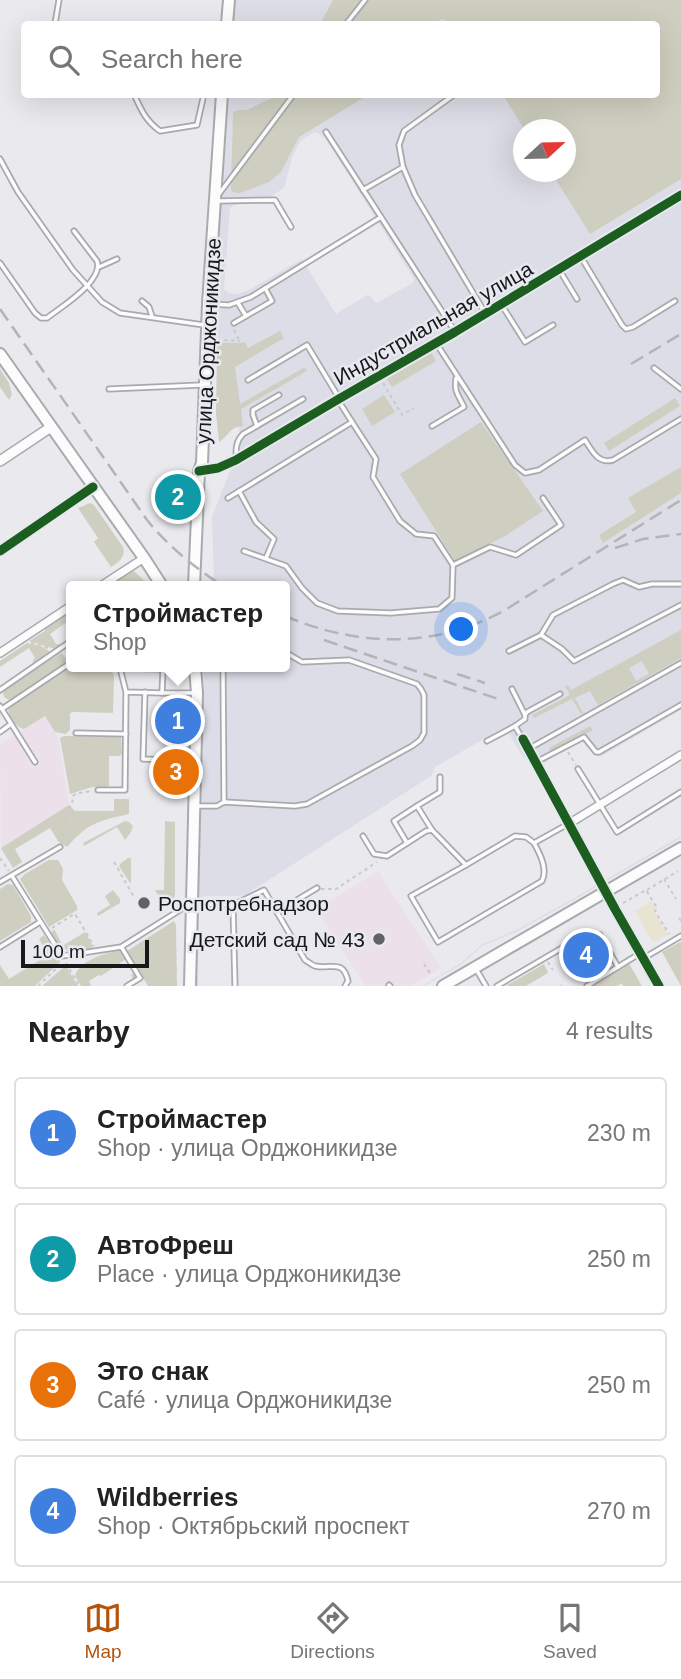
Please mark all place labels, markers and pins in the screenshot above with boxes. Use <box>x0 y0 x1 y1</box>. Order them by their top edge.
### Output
pin: 2 <box>155 471 201 523</box>
pin: 1 <box>155 695 201 747</box>
pin: 3 <box>153 746 199 798</box>
place label: Роспотребнадзор <box>158 892 329 915</box>
marker: Роспотребнадзор <box>136 895 152 911</box>
place label: Детский сад № 43 <box>189 928 365 951</box>
pin: 4 <box>563 929 609 981</box>
marker: Детский сад № 43 <box>371 931 387 947</box>

